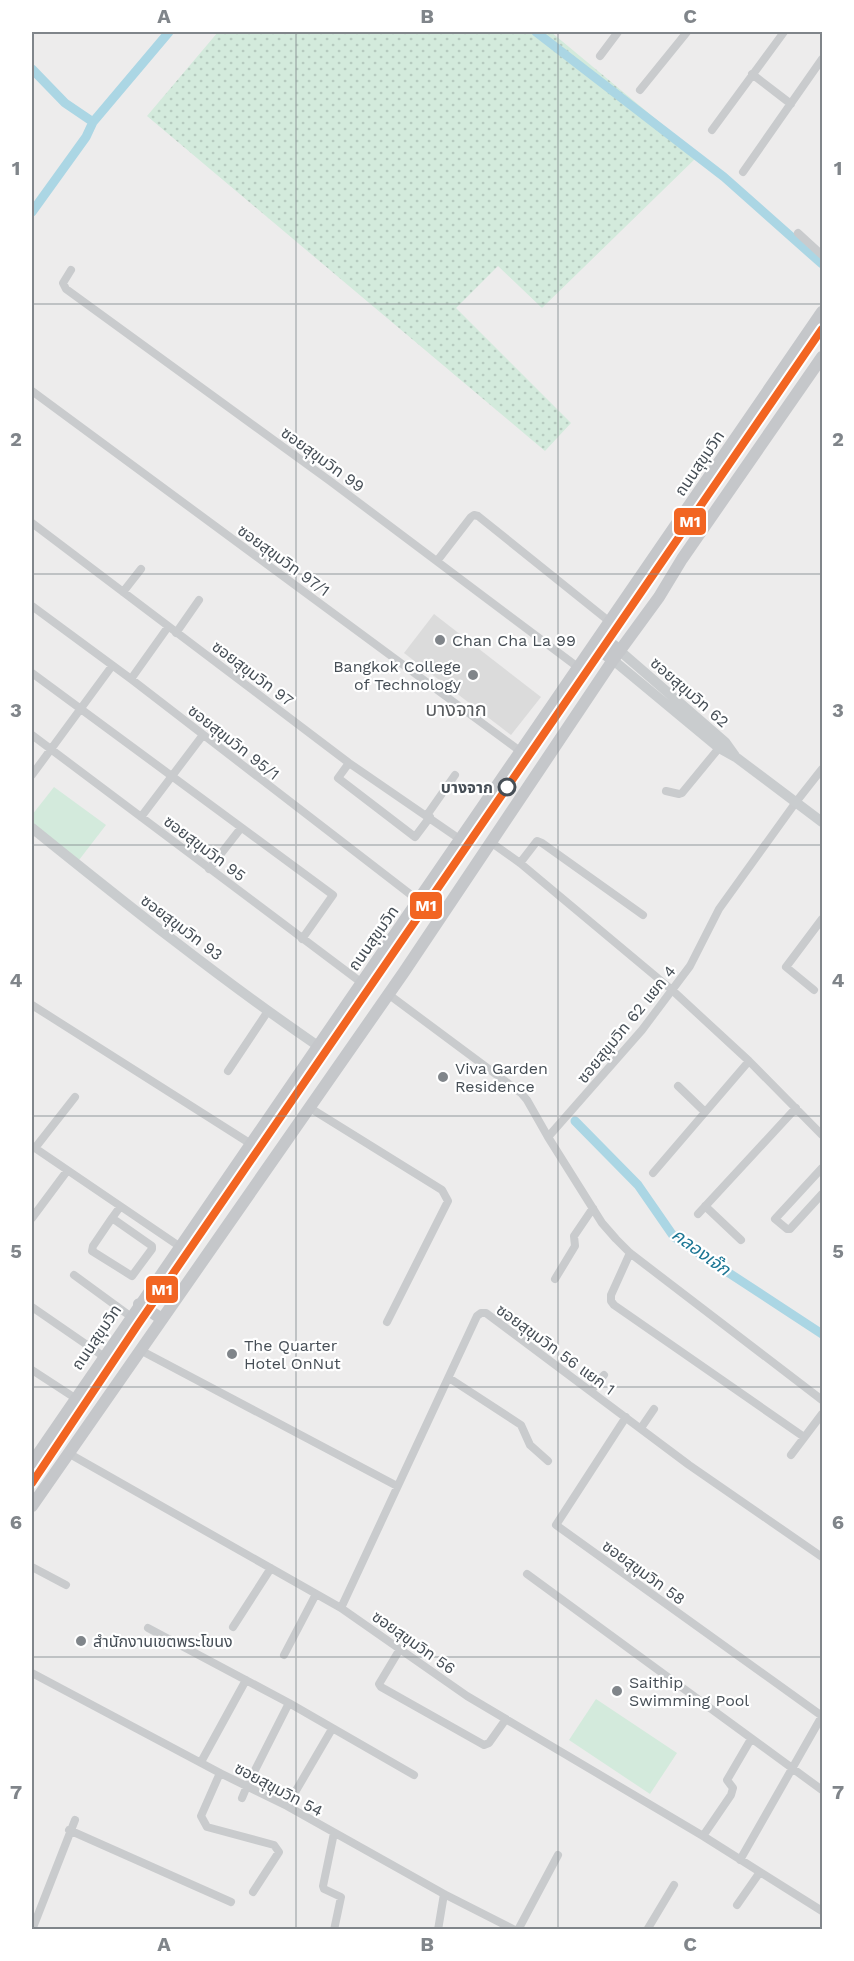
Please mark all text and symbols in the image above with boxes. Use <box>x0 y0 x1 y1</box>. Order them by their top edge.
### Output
text: A <box>157 4 171 28</box>
text: B <box>420 4 434 28</box>
text: C <box>683 4 697 28</box>
text: 1 <box>12 156 20 180</box>
text: 1 <box>834 156 842 180</box>
street label: ซอยสุขุมวิท 99 <box>277 423 368 496</box>
text: 2 <box>10 427 22 451</box>
street label: ถนนสุขุมวิท <box>671 427 728 500</box>
text: 2 <box>832 427 844 451</box>
line badge: M1 <box>673 507 707 536</box>
text: M1 <box>679 512 701 531</box>
street label: ซอยสุขุมวิท 97/1 <box>234 521 333 600</box>
place label: Chan Cha La 99 <box>452 631 576 650</box>
marker: Chan Cha La 99 <box>433 633 447 647</box>
street label: ซอยสุขุมวิท 97 <box>208 637 297 710</box>
street label: ซอยสุขุมวิท 62 <box>647 653 733 732</box>
place label: Bangkok College of Technology <box>333 657 462 694</box>
marker: Bangkok College of Technology <box>466 668 480 682</box>
district label: บางจาก <box>425 697 487 721</box>
text: 3 <box>10 698 22 722</box>
text: 3 <box>832 698 844 722</box>
street label: ซอยสุขุมวิท 95/1 <box>184 701 283 784</box>
place label: บางจาก <box>441 778 493 797</box>
marker: บางจาก <box>498 778 516 796</box>
street label: ซอยสุขุมวิท 95 <box>160 811 249 885</box>
street label: ซอยสุขุมวิท 93 <box>137 891 226 964</box>
line badge: M1 <box>409 891 443 920</box>
text: M1 <box>415 896 437 915</box>
street label: ถนนสุขุมวิท <box>344 902 403 974</box>
street label: ซอยสุขุมวิท 62 แยก 4 <box>573 961 680 1087</box>
text: 4 <box>10 968 23 992</box>
text: 4 <box>832 968 845 992</box>
place label: Viva Garden Residence <box>455 1059 548 1096</box>
marker: Viva Garden Residence <box>436 1070 450 1084</box>
water label: คลองเจ๊ก <box>668 1224 735 1280</box>
text: 5 <box>10 1239 22 1263</box>
text: 5 <box>832 1239 844 1263</box>
line badge: M1 <box>145 1275 179 1304</box>
text: M1 <box>151 1280 173 1299</box>
street label: ซอยสุขุมวิท 56 แยก 1 <box>493 1300 619 1399</box>
street label: ถนนสุขุมวิท <box>68 1301 125 1374</box>
place label: The Quarter Hotel OnNut <box>244 1336 341 1373</box>
marker: The Quarter Hotel OnNut <box>225 1347 239 1361</box>
text: 6 <box>10 1510 22 1534</box>
text: 6 <box>832 1510 844 1534</box>
street label: ซอยสุขุมวิท 58 <box>599 1536 689 1609</box>
street label: ซอยสุขุมวิท 56 <box>368 1607 459 1678</box>
place label: สำนักงานเขตพระโขนง <box>93 1632 233 1651</box>
marker: สำนักงานเขตพระโขนง <box>74 1634 88 1648</box>
place label: Saithip Swimming Pool <box>629 1673 749 1710</box>
marker: Saithip Swimming Pool <box>610 1684 624 1698</box>
street label: ซอยสุขุมวิท 54 <box>231 1758 326 1821</box>
text: 7 <box>10 1780 22 1804</box>
text: 7 <box>832 1780 844 1804</box>
text: A <box>157 1932 171 1956</box>
text: B <box>420 1932 434 1956</box>
text: C <box>683 1932 697 1956</box>

